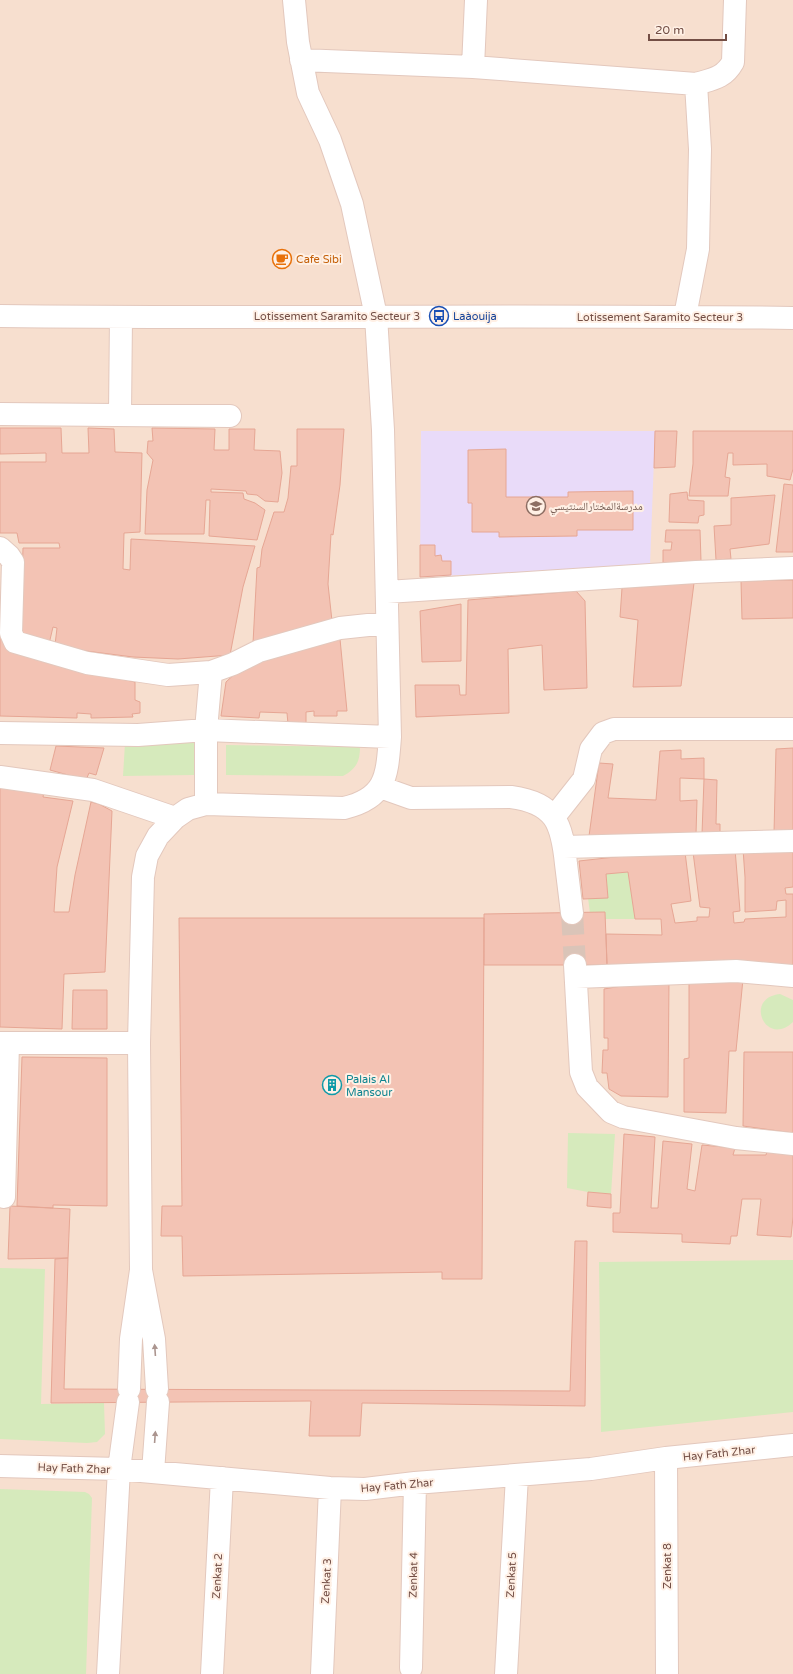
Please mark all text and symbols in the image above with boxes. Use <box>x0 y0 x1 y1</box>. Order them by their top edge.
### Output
scale bar <box>649 16 726 42</box>
text: 20 m <box>655 23 684 37</box>
cafe icon: Cafe Sibi <box>271 248 293 270</box>
place label: Cafe Sibi <box>296 253 342 266</box>
bus stop icon: Laàouija <box>428 305 450 327</box>
street label: Lotissement Saramito Secteur 3 <box>254 310 420 323</box>
place label: Laàouija <box>453 310 497 323</box>
street label: Lotissement Saramito Secteur 3 <box>577 311 743 324</box>
school or university icon: مدرسةالمختارالسنتيسي <box>525 495 547 517</box>
place label: مدرسةالمختارالسنتيسي <box>550 500 643 515</box>
place label: Palais Al Mansour <box>346 1073 393 1099</box>
building icon: Palais Al Mansour <box>321 1074 343 1096</box>
one-way arrow <box>151 1344 158 1356</box>
one-way arrow <box>152 1431 159 1443</box>
street label: Hay Fath Zhar <box>682 1443 757 1464</box>
street label: Hay Fath Zhar <box>37 1461 111 1476</box>
street label: Hay Fath Zhar <box>360 1476 435 1495</box>
street label: Zenkat 8 <box>661 1543 674 1589</box>
street label: Zenkat 4 <box>407 1552 420 1598</box>
street label: Zenkat 5 <box>504 1552 519 1598</box>
street label: Zenkat 2 <box>210 1553 225 1599</box>
street label: Zenkat 3 <box>319 1558 334 1604</box>

